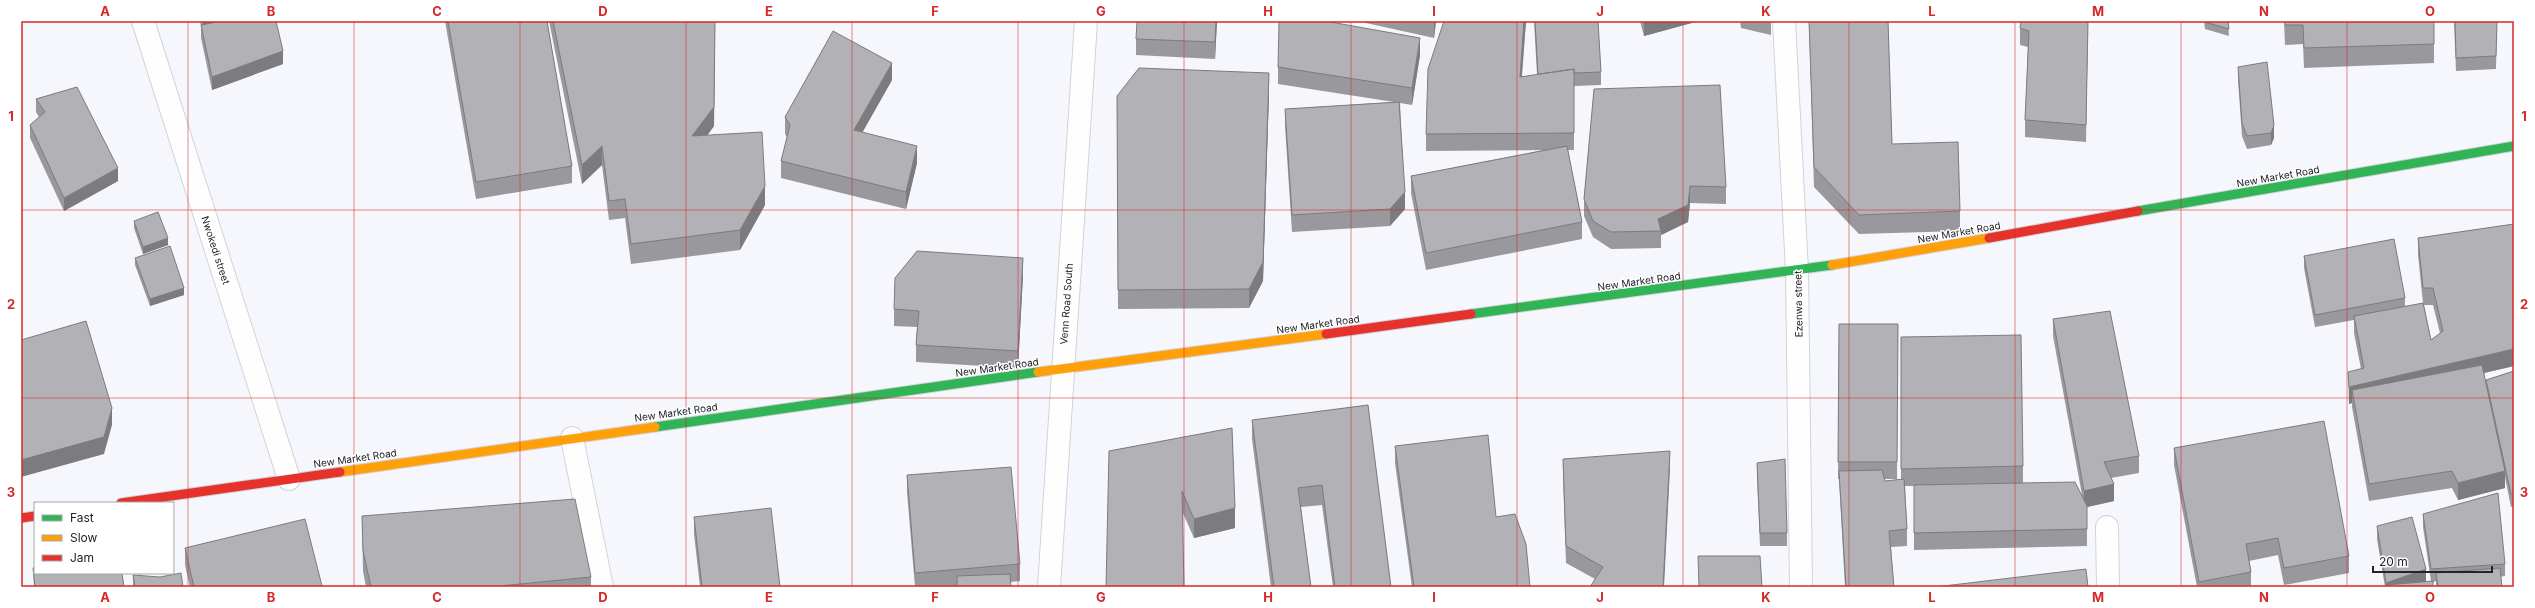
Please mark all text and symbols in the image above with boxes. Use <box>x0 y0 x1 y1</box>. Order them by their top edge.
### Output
text: A <box>100 3 110 19</box>
text: B <box>267 3 276 19</box>
text: C <box>432 3 442 19</box>
text: D <box>598 3 608 19</box>
text: E <box>765 3 773 19</box>
text: F <box>931 3 939 19</box>
text: G <box>1096 3 1106 19</box>
text: H <box>1263 3 1273 19</box>
text: I <box>1432 3 1436 19</box>
text: J <box>1596 3 1604 19</box>
text: K <box>1761 3 1771 19</box>
text: L <box>1928 3 1936 19</box>
text: M <box>2092 3 2104 19</box>
text: N <box>2259 3 2269 19</box>
text: O <box>2425 3 2435 19</box>
text: 1 <box>8 108 14 124</box>
text: 1 <box>2521 108 2527 124</box>
street label: New Market Road <box>2236 163 2320 189</box>
street label: Nwokedi street <box>199 214 233 286</box>
street label: New Market Road <box>1917 219 2001 245</box>
street label: Venn Road South <box>1057 263 1075 345</box>
street label: New Market Road <box>1597 269 1681 293</box>
street label: Ezenwa street <box>1791 270 1805 338</box>
text: 2 <box>7 296 15 312</box>
text: 2 <box>2520 296 2528 312</box>
street label: New Market Road <box>1276 312 1360 336</box>
street label: New Market Road <box>955 355 1039 379</box>
street label: New Market Road <box>634 400 718 424</box>
street label: New Market Road <box>313 446 397 470</box>
text: 3 <box>7 484 15 500</box>
text: 3 <box>2520 484 2528 500</box>
legend <box>34 502 174 574</box>
text: Fast <box>70 510 94 525</box>
text: Slow <box>70 530 98 545</box>
scale bar <box>2373 548 2492 574</box>
text: Jam <box>70 550 94 565</box>
text: 20 m <box>2379 554 2408 569</box>
text: A <box>100 589 110 605</box>
text: B <box>267 589 276 605</box>
text: C <box>432 589 442 605</box>
text: D <box>598 589 608 605</box>
text: E <box>765 589 773 605</box>
text: F <box>931 589 939 605</box>
text: G <box>1096 589 1106 605</box>
text: H <box>1263 589 1273 605</box>
text: I <box>1432 589 1436 605</box>
text: J <box>1596 589 1604 605</box>
text: K <box>1761 589 1771 605</box>
text: L <box>1928 589 1936 605</box>
text: M <box>2092 589 2104 605</box>
text: N <box>2259 589 2269 605</box>
text: O <box>2425 589 2435 605</box>

